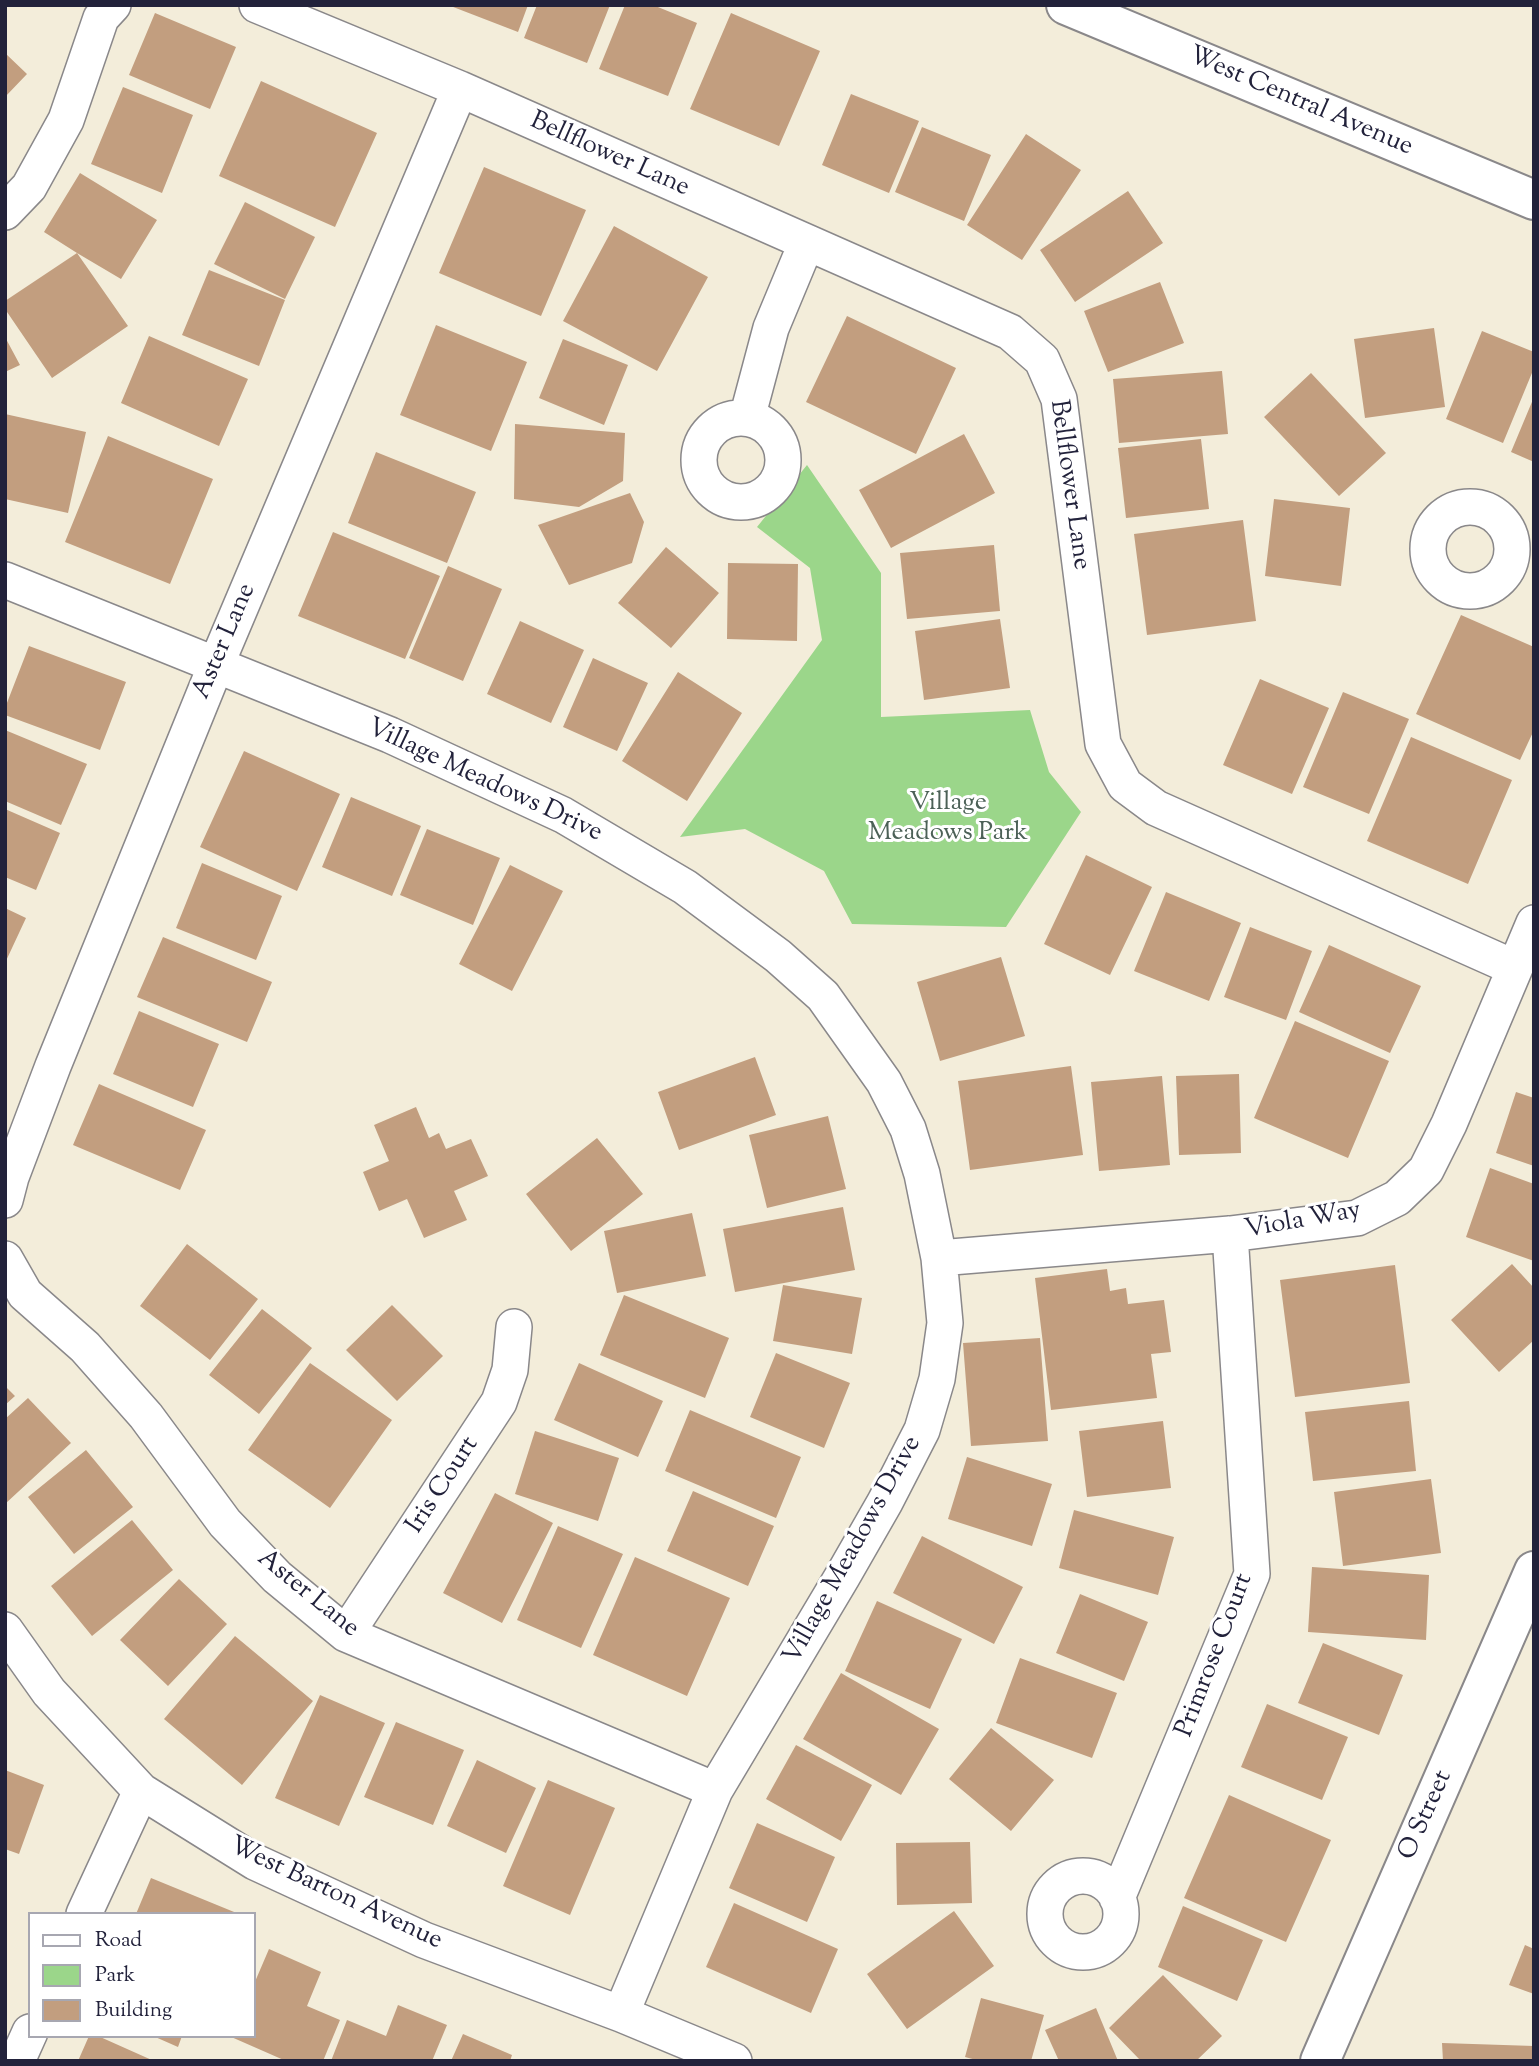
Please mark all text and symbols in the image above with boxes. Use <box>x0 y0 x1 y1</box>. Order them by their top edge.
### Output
street label: West Central Avenue <box>1183 42 1417 164</box>
street label: Bellflower Lane <box>524 107 694 205</box>
street label: Bellflower Lane <box>1041 398 1095 572</box>
street label: Aster Lane <box>188 580 264 704</box>
street label: Village Meadows Drive <box>361 714 607 850</box>
park label: Village Meadows Park <box>868 789 1028 850</box>
street label: Viola Way <box>1242 1196 1364 1248</box>
street label: Village Meadows Drive <box>778 1431 930 1671</box>
street label: Iris Court <box>401 1432 487 1540</box>
street label: Aster Lane <box>250 1544 364 1646</box>
street label: Primrose Court <box>1171 1570 1261 1742</box>
street label: O Street <box>1393 1766 1461 1866</box>
street label: West Barton Avenue <box>223 1832 447 1958</box>
legend <box>28 1912 256 2038</box>
text: Road <box>95 1926 142 1956</box>
text: Park <box>95 1961 135 1991</box>
text: Building <box>95 1996 172 2026</box>

